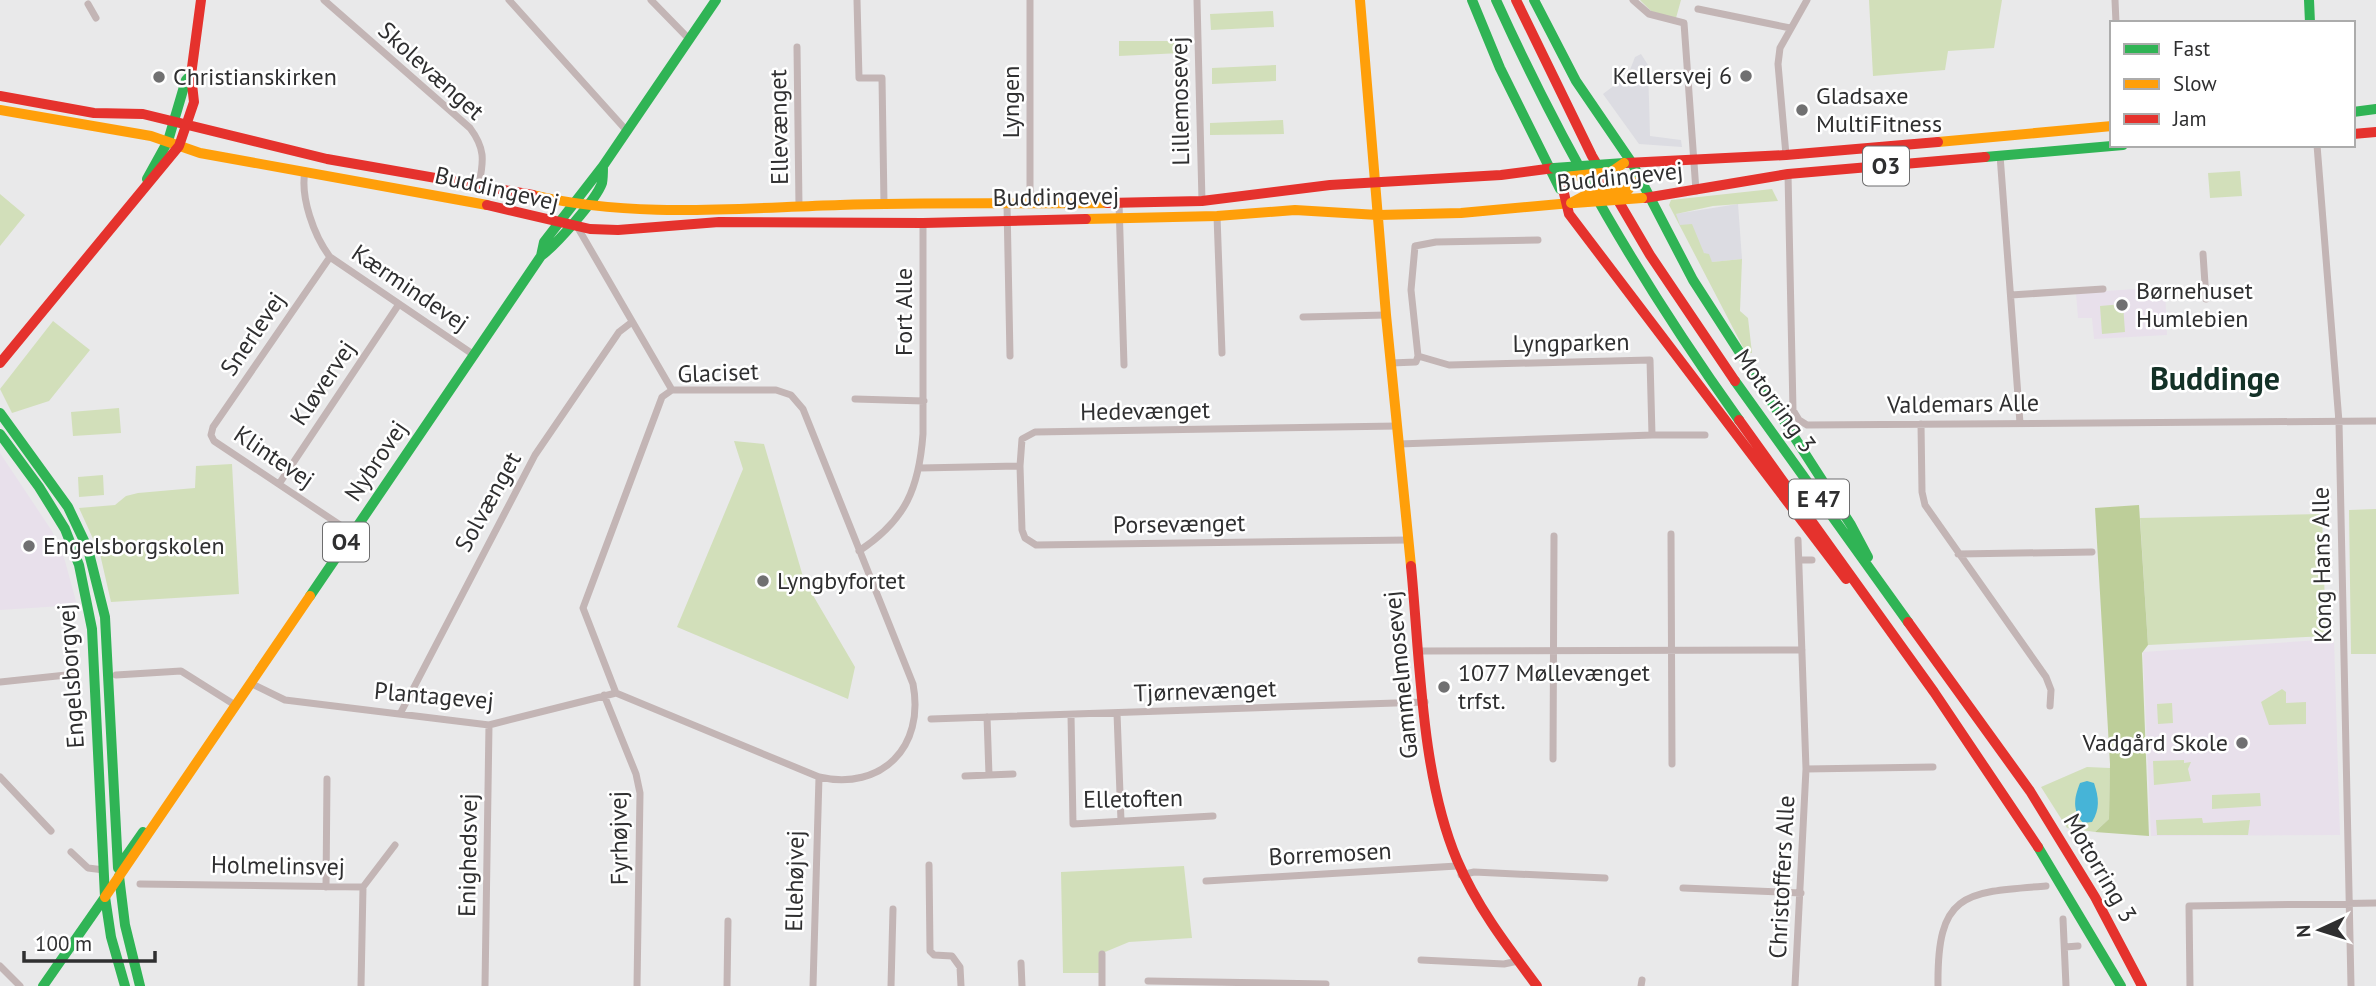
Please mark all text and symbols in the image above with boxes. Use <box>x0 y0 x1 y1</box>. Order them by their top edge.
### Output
street label: Skolevænget <box>372 15 491 126</box>
legend <box>2110 21 2355 147</box>
text: Fast <box>2173 35 2210 62</box>
street label: Lillemosevej <box>1163 36 1196 166</box>
place label: Kellersvej 6 <box>1612 60 1732 91</box>
place label: Christianskirken <box>173 61 337 92</box>
street label: Lyngen <box>995 66 1026 138</box>
marker: Kellersvej 6 <box>1738 68 1754 84</box>
marker: Christianskirken <box>151 69 167 85</box>
street label: Ellevænget <box>762 69 795 185</box>
text: Slow <box>2173 70 2217 97</box>
place label: Gladsaxe MultiFitness <box>1816 80 1942 139</box>
marker: Gladsaxe MultiFitness <box>1794 102 1810 118</box>
text: Jam <box>2172 105 2207 132</box>
road number: O3 <box>1863 146 1909 186</box>
street label: Buddingevej <box>1555 154 1685 199</box>
street label: Buddingevej <box>432 159 562 218</box>
street label: Buddingevej <box>992 180 1120 213</box>
street label: Kærmindevej <box>346 237 475 338</box>
street label: Fort Alle <box>888 268 919 356</box>
place label: Børnehuset Humlebien <box>2136 275 2253 334</box>
street label: Snerlevej <box>213 286 292 382</box>
marker: Børnehuset Humlebien <box>2114 297 2130 313</box>
street label: Lyngparken <box>1512 326 1630 359</box>
street label: Kløvervej <box>283 334 362 431</box>
street label: Motorring 3 <box>1727 343 1823 459</box>
street label: Glaciset <box>677 356 759 389</box>
district label: Buddinge <box>2150 357 2280 399</box>
street label: Valdemars Alle <box>1886 387 2039 420</box>
street label: Hedevænget <box>1080 394 1210 427</box>
street label: Nybrovej <box>337 414 414 507</box>
street label: Klintevej <box>228 418 321 495</box>
street label: Solvænget <box>447 446 528 557</box>
road number: E 47 <box>1789 480 1849 519</box>
street label: Kong Hans Alle <box>2305 487 2338 643</box>
street label: Porsevænget <box>1113 507 1245 540</box>
road number: O4 <box>323 522 369 562</box>
place label: Engelsborgskolen <box>43 530 225 561</box>
marker: Engelsborgskolen <box>21 538 37 554</box>
place label: Lyngbyfortet <box>777 565 905 596</box>
marker: Lyngbyfortet <box>755 573 771 589</box>
street label: Gammelmosevej <box>1376 589 1425 761</box>
street label: Engelsborgvej <box>50 603 91 749</box>
place label: 1077 Møllevænget trfst. <box>1458 657 1650 716</box>
street label: Tjørnevænget <box>1133 673 1277 708</box>
street label: Plantagevej <box>373 675 495 716</box>
marker: 1077 Møllevænget trfst. <box>1436 679 1452 695</box>
place label: Vadgård Skole <box>2081 727 2228 758</box>
marker: Vadgård Skole <box>2234 735 2250 751</box>
street label: Elletoften <box>1083 782 1183 815</box>
street label: Fyrhøjvej <box>602 791 635 885</box>
street label: Enighedsvej <box>451 793 484 917</box>
street label: Christoffers Alle <box>1762 795 1801 959</box>
street label: Motorring 3 <box>2057 808 2144 928</box>
street label: Ellehøjvej <box>778 830 811 932</box>
street label: Borremosen <box>1268 835 1392 872</box>
street label: Holmelinsvej <box>211 849 345 882</box>
north arrow <box>2285 895 2355 965</box>
scale bar <box>24 920 156 964</box>
text: N <box>2291 924 2315 938</box>
text: 100 m <box>35 930 92 957</box>

